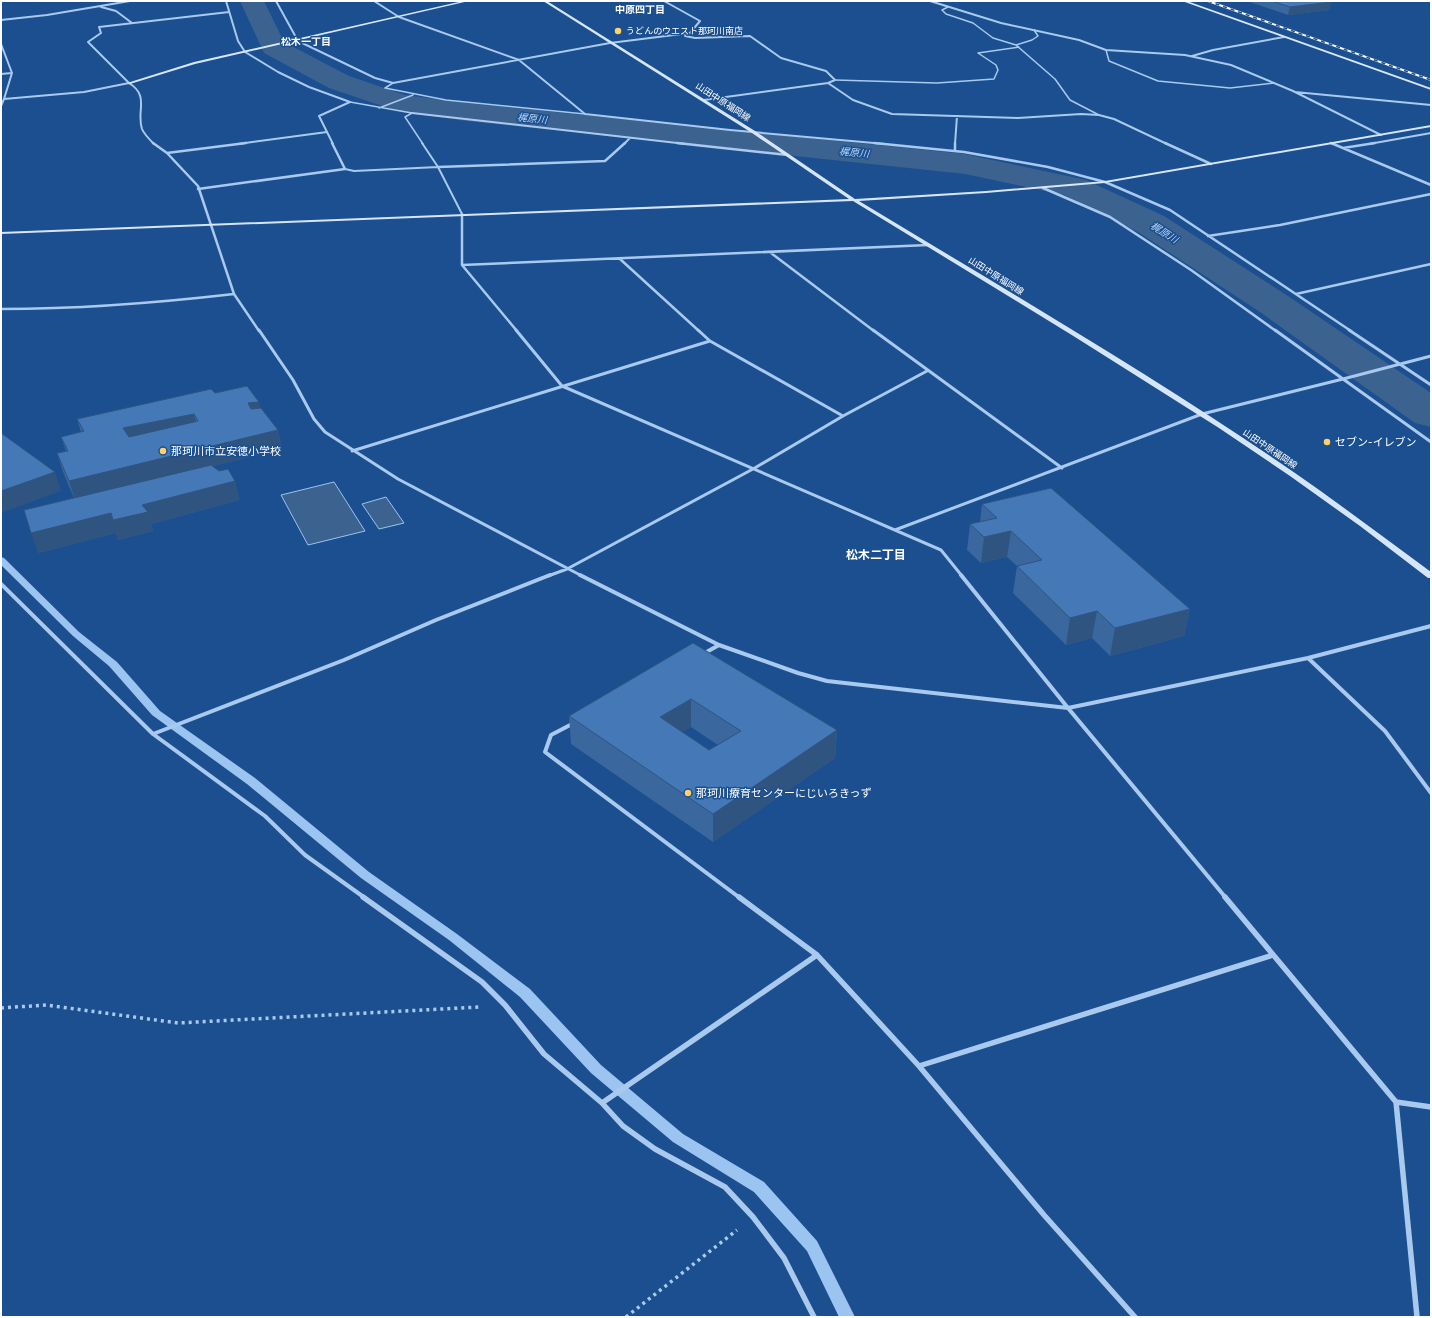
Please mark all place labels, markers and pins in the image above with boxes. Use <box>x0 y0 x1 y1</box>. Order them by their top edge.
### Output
marker: うどんのウエスト那珂川南店 <box>613 26 623 36</box>
place label: うどんのウエスト那珂川南店 <box>626 26 743 36</box>
place label: セブン-イレブン <box>1335 436 1416 449</box>
marker: セブン-イレブン <box>1322 437 1332 447</box>
place label: 那珂川市立安徳小学校 <box>171 445 281 458</box>
marker: 那珂川市立安徳小学校 <box>158 446 168 456</box>
place label: 那珂川療育センターにじいろきっず <box>696 787 872 800</box>
marker: 那珂川療育センターにじいろきっず <box>683 788 693 798</box>

